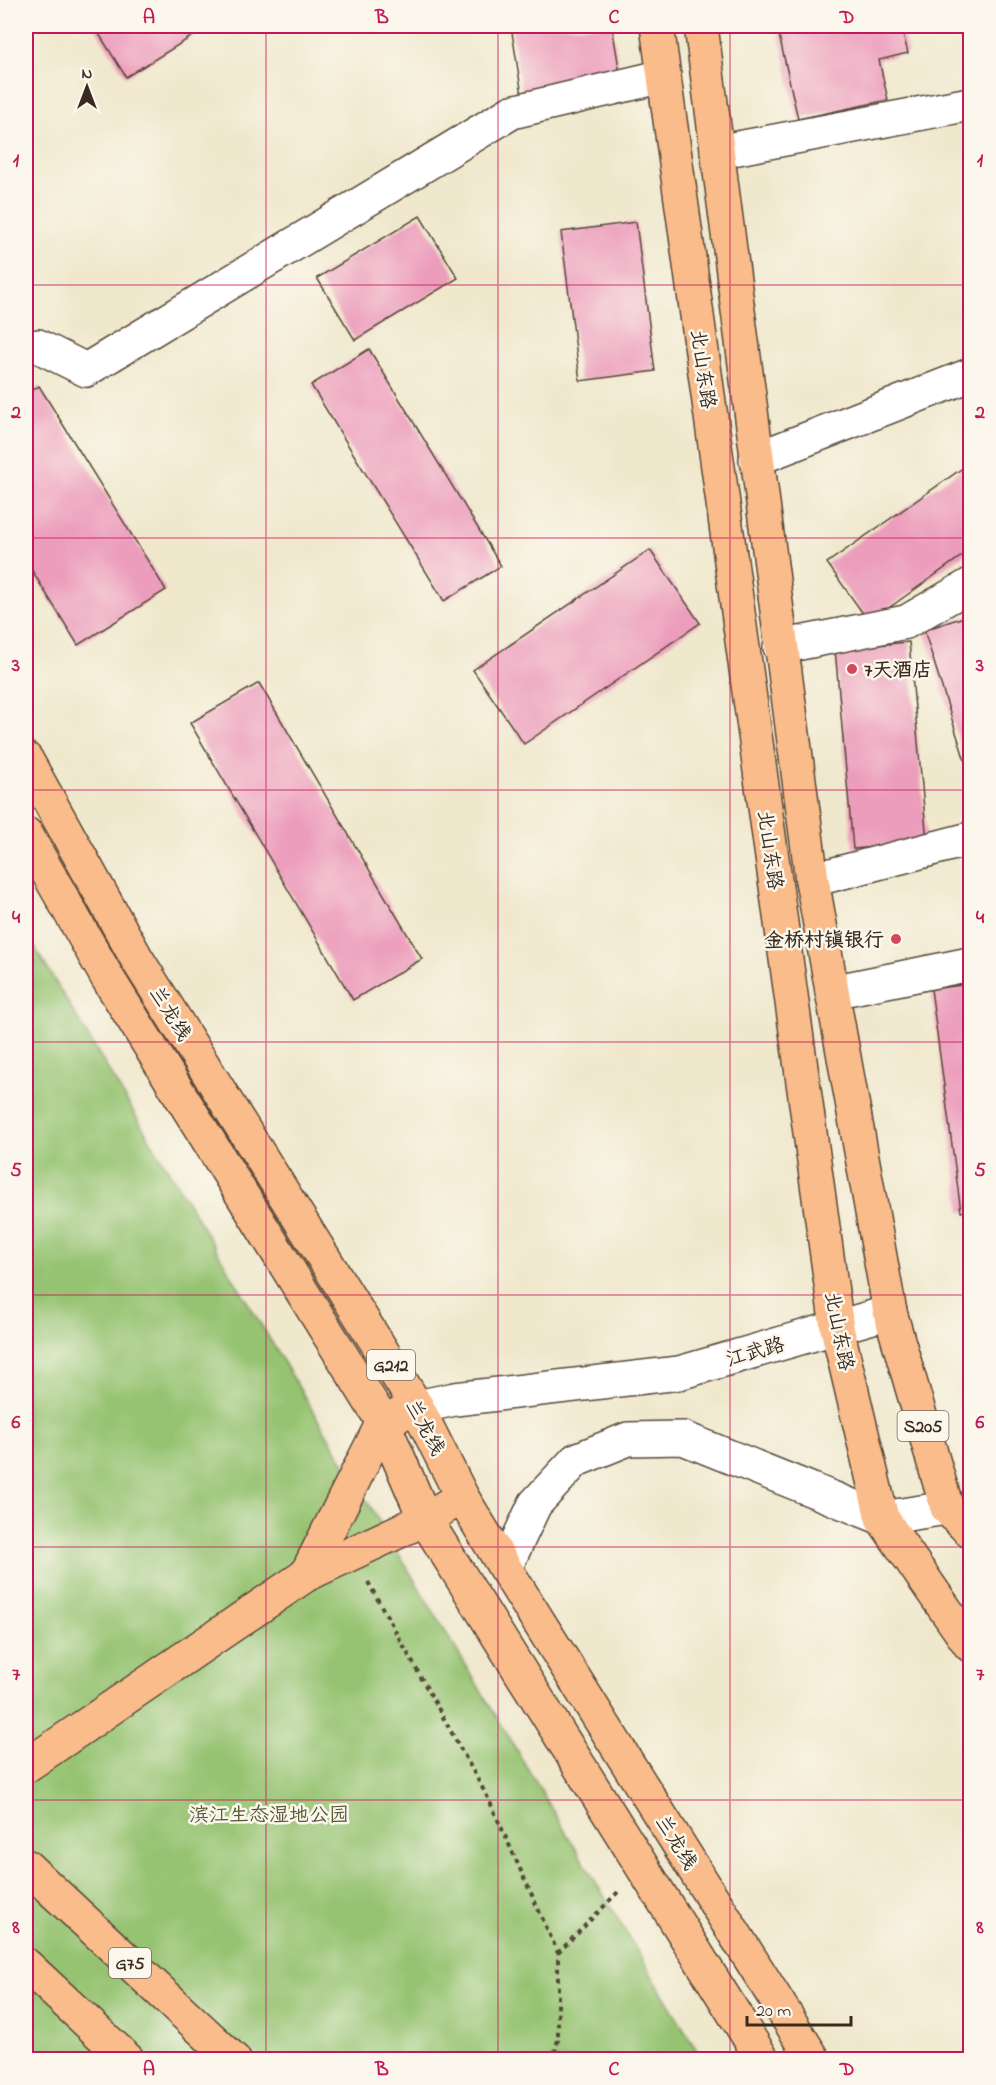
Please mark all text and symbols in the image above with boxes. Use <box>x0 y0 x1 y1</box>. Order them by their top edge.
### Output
text: A <box>143 4 155 33</box>
text: B <box>374 4 389 33</box>
text: C <box>609 4 620 33</box>
text: D <box>839 4 854 33</box>
north arrow <box>57 57 117 117</box>
text: N <box>82 62 93 86</box>
text: 1 <box>13 147 20 176</box>
text: 1 <box>977 147 984 176</box>
street label: 北山东路 <box>682 328 722 412</box>
text: 2 <box>10 399 21 428</box>
text: 2 <box>974 399 985 428</box>
text: 3 <box>11 652 20 681</box>
text: 3 <box>975 652 984 681</box>
place label: 7天酒店 <box>864 657 932 686</box>
marker: 7天酒店 <box>845 662 859 676</box>
street label: 北山东路 <box>749 809 789 893</box>
text: 4 <box>12 904 21 933</box>
text: 4 <box>976 904 985 933</box>
place label: 金桥村镇银行 <box>764 927 884 956</box>
marker: 金桥村镇银行 <box>889 932 903 946</box>
street label: 兰龙线 <box>141 981 197 1047</box>
text: 5 <box>10 1157 22 1186</box>
text: 5 <box>974 1157 986 1186</box>
street label: 北山东路 <box>816 1289 860 1374</box>
street label: 江武路 <box>723 1331 789 1376</box>
road number: G212 <box>367 1350 415 1380</box>
street label: 兰龙线 <box>397 1395 451 1461</box>
text: 6 <box>12 1409 21 1438</box>
text: 6 <box>976 1409 985 1438</box>
road number: S205 <box>898 1411 948 1441</box>
text: 7 <box>12 1661 21 1690</box>
text: 7 <box>976 1661 985 1690</box>
park label: 滨江生态湿地公园 <box>189 1802 349 1831</box>
street label: 兰龙线 <box>647 1810 703 1876</box>
text: 8 <box>11 1914 20 1943</box>
text: 8 <box>975 1914 984 1943</box>
road number: G75 <box>109 1948 151 1978</box>
scale bar <box>747 1989 850 2027</box>
text: 20 m <box>756 1999 791 2025</box>
text: A <box>143 2056 155 2085</box>
text: B <box>374 2056 389 2085</box>
text: C <box>609 2056 620 2085</box>
text: D <box>839 2056 854 2085</box>

